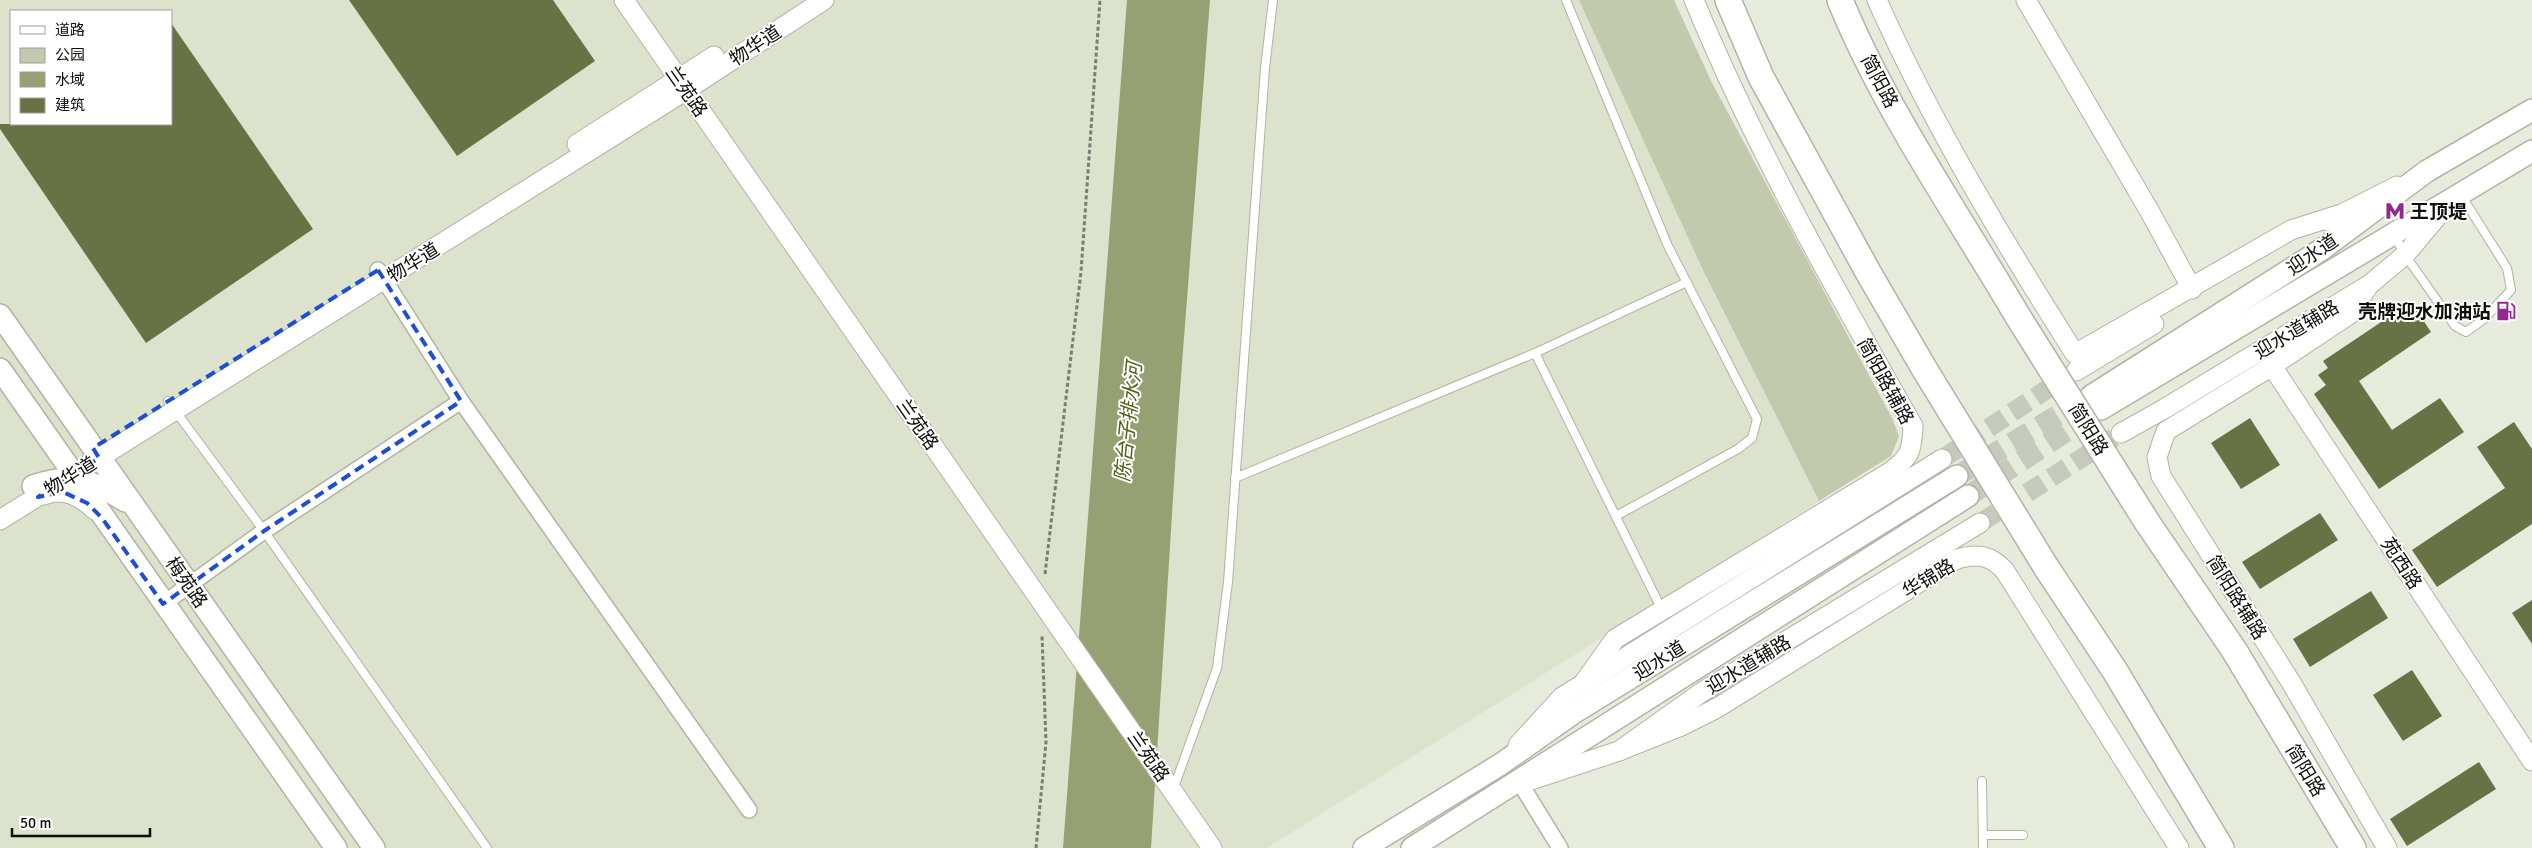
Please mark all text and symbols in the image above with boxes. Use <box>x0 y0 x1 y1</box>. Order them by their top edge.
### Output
legend <box>10 10 172 125</box>
street label: 物华道 <box>725 20 786 71</box>
text: 道路 <box>55 21 85 39</box>
text: 公园 <box>55 46 85 64</box>
street label: 简阳路 <box>1855 51 1903 112</box>
street label: 兰苑路 <box>660 61 712 122</box>
text: 水域 <box>55 71 85 89</box>
text: 建筑 <box>55 96 85 114</box>
metro station icon: 王顶堤 <box>2384 200 2406 222</box>
place label: 王顶堤 <box>2410 200 2467 224</box>
street label: 迎水道 <box>2282 229 2343 281</box>
street label: 物华道 <box>383 238 444 288</box>
street label: 迎水道辅路 <box>2250 295 2343 365</box>
place label: 壳牌迎水加油站 <box>2358 300 2491 324</box>
fuel station icon: 壳牌迎水加油站 <box>2495 300 2517 322</box>
street label: 简阳路辅路 <box>1852 334 1919 429</box>
water label: 陈台子排水河 <box>1110 357 1148 483</box>
street label: 兰苑路 <box>891 394 943 455</box>
street label: 简阳路 <box>2063 399 2113 460</box>
street label: 物华道 <box>40 452 101 502</box>
street label: 苑西路 <box>2376 533 2427 594</box>
street label: 简阳路辅路 <box>2201 551 2272 644</box>
street label: 梅苑路 <box>160 552 212 613</box>
street label: 华锦路 <box>1898 554 1959 604</box>
street label: 迎水道辅路 <box>1702 630 1795 700</box>
street label: 迎水道 <box>1629 636 1690 686</box>
street label: 兰苑路 <box>1122 726 1174 787</box>
street label: 简阳路 <box>2280 740 2330 801</box>
scale bar <box>12 806 150 838</box>
text: 50 m <box>20 814 51 832</box>

